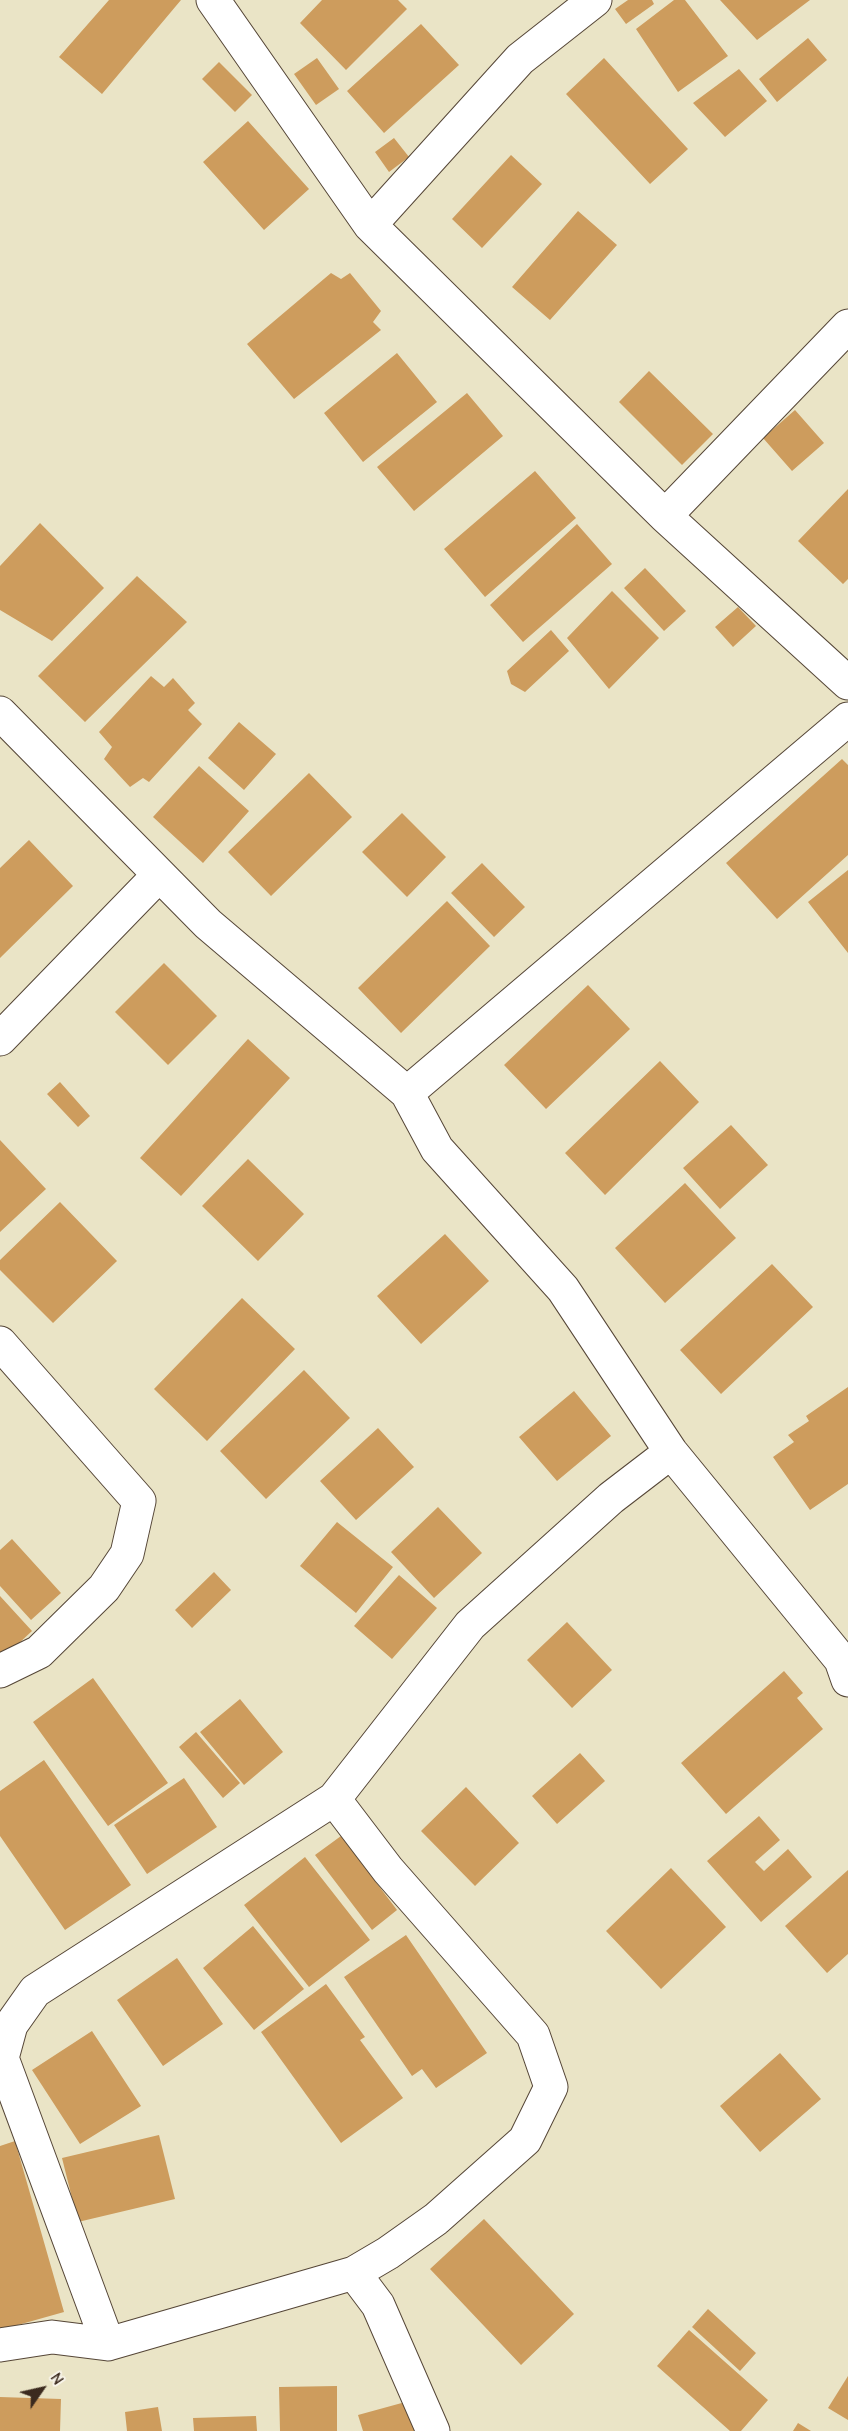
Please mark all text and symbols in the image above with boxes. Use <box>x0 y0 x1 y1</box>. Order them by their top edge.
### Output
north arrow <box>12 2359 72 2419</box>
text: N <box>47 2370 67 2388</box>

